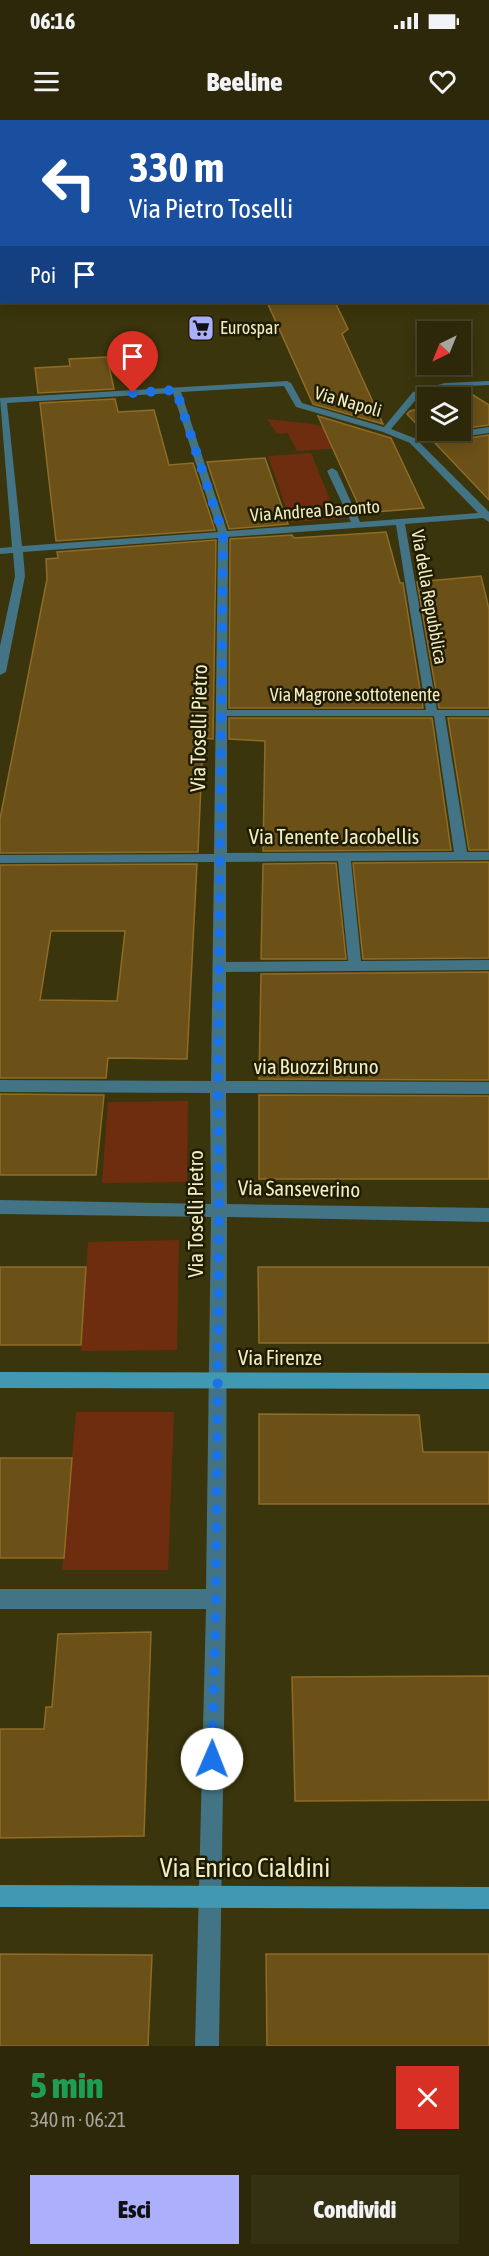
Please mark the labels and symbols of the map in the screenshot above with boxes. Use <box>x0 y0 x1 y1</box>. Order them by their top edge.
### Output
supermarket icon: Eurospar <box>186 313 216 343</box>
place label: Eurospar <box>220 317 279 338</box>
north arrow <box>417 321 471 375</box>
pin <box>107 331 158 393</box>
street label: Via Napoli <box>312 382 384 421</box>
street label: Via Andrea Daconto <box>249 495 381 526</box>
street label: Via della Repubblica <box>407 528 452 666</box>
street label: Via Toselli Pietro <box>185 664 211 792</box>
street label: Via Magrone sottotenente <box>270 684 440 705</box>
street label: Via Tenente Jacobellis <box>249 824 419 848</box>
street label: via Buozzi Bruno <box>253 1054 379 1078</box>
street label: Via Toselli Pietro <box>183 1150 207 1278</box>
street label: Via Sanseverino <box>238 1175 360 1201</box>
street label: Via Firenze <box>238 1345 322 1369</box>
position arrow <box>180 1727 244 1791</box>
street label: Via Enrico Cialdini <box>160 1853 330 1883</box>

